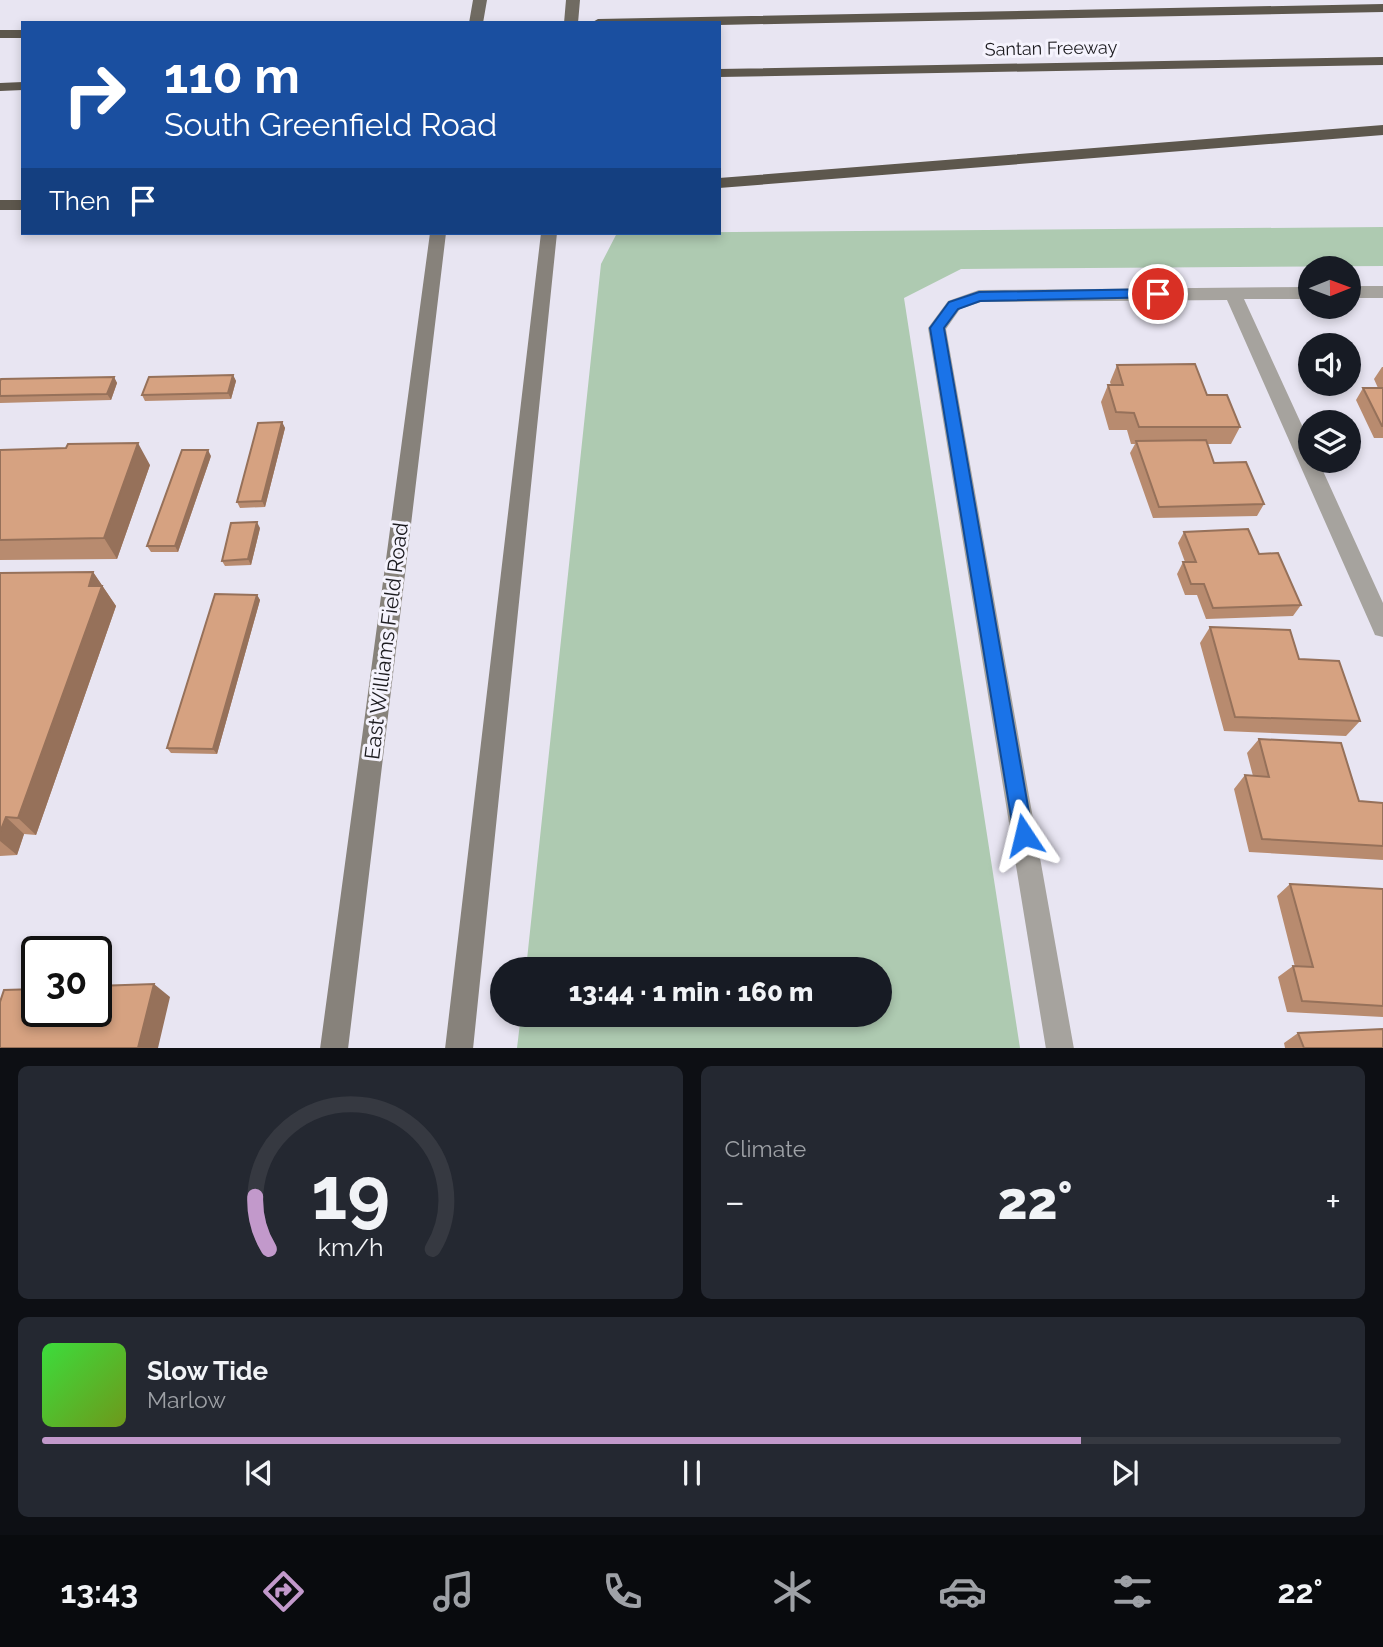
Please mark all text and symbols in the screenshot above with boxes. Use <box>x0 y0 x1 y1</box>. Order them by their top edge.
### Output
street label: Santan Freeway <box>985 36 1118 60</box>
text: 110 m <box>164 47 300 104</box>
icon: right <box>49 49 140 140</box>
text: South Greenfield Road <box>164 106 497 143</box>
icon: arrive <box>124 182 162 220</box>
text: Then <box>49 186 110 216</box>
north arrow <box>1298 256 1362 318</box>
map controls <box>1298 256 1361 473</box>
pin <box>1128 264 1188 324</box>
icon: arrive <box>1139 275 1177 313</box>
button: sound <box>1298 333 1361 396</box>
button: layers <box>1298 410 1361 473</box>
street label: East Williams Field Road <box>359 521 413 761</box>
position arrow <box>987 798 1061 872</box>
speed limit sign: 30 <box>21 936 112 1027</box>
text: 13:44 · 1 min · 160 m <box>569 977 813 1007</box>
text: Climate <box>725 1135 806 1162</box>
text: 19 <box>311 1151 390 1236</box>
text: 22° <box>997 1170 1073 1231</box>
text: − <box>725 1179 745 1224</box>
text: + <box>1325 1179 1341 1224</box>
text: km/h <box>317 1231 383 1261</box>
text: Slow Tide <box>147 1356 268 1386</box>
text: Marlow <box>147 1386 226 1413</box>
icon: previous <box>240 1454 278 1492</box>
icon: pause <box>673 1454 711 1492</box>
icon: next <box>1106 1454 1144 1492</box>
icon: directions <box>259 1567 308 1616</box>
icon: music <box>429 1567 478 1616</box>
icon: phone <box>598 1567 647 1616</box>
icon: climate <box>768 1567 817 1616</box>
icon: car <box>938 1567 987 1616</box>
icon: filters <box>1108 1567 1157 1616</box>
text: 13:43 <box>60 1573 138 1610</box>
text: 22° <box>1278 1573 1323 1610</box>

